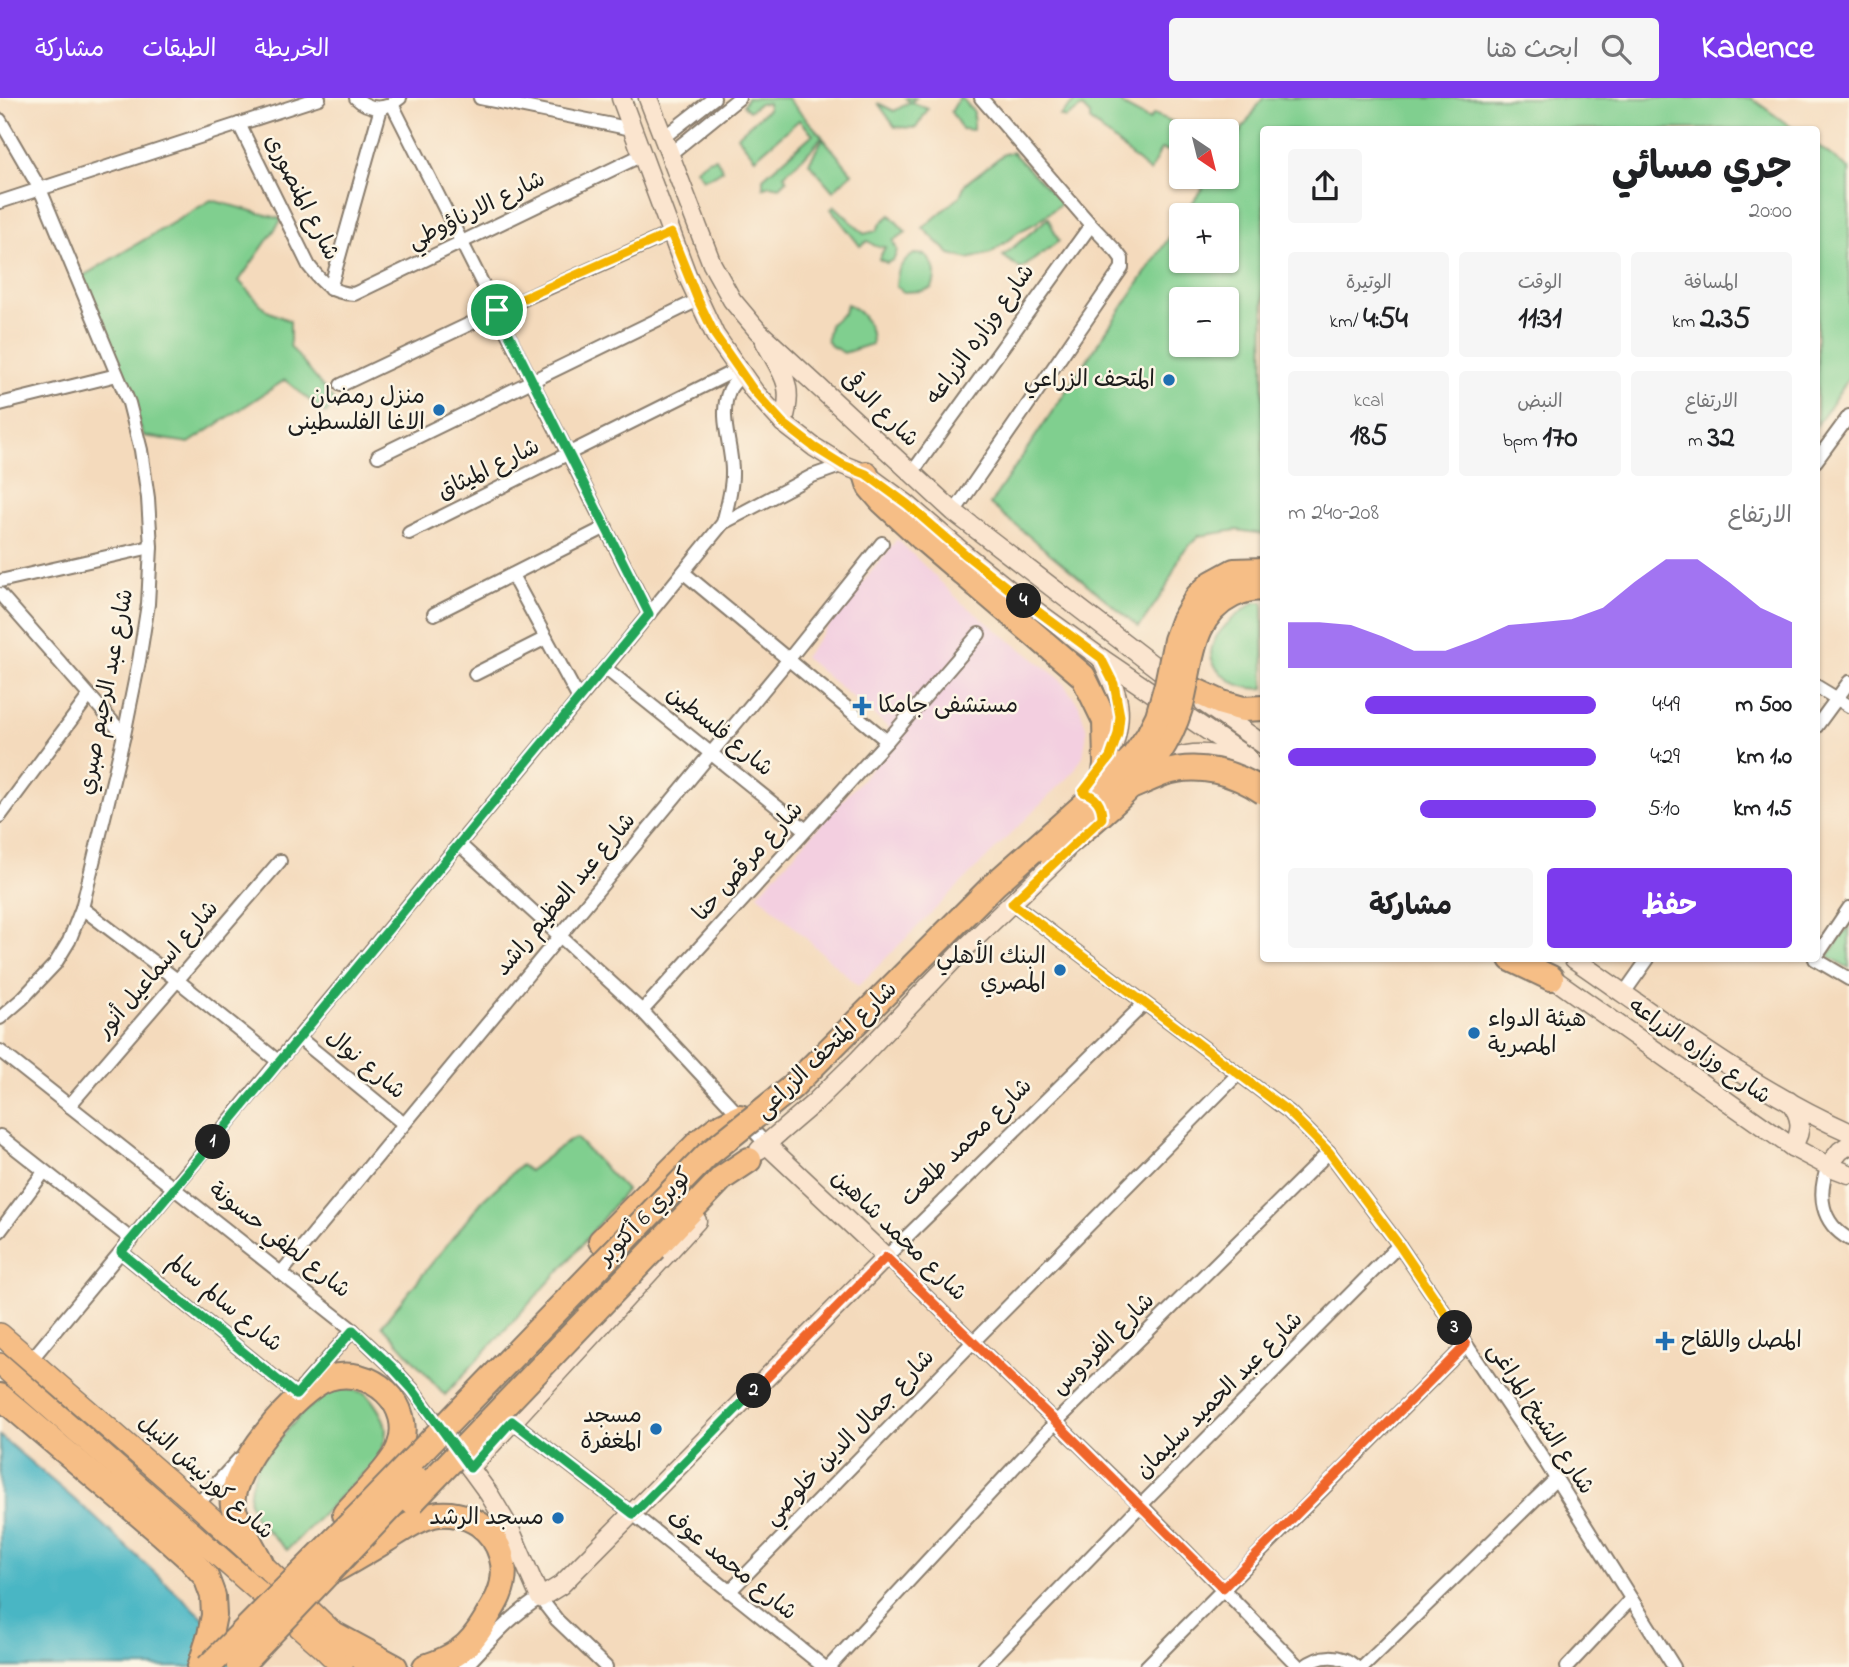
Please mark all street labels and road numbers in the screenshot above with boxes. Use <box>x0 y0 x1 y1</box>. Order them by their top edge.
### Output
street label: شارع المنصورى <box>255 129 347 267</box>
street label: شارع الارناؤوطي <box>403 163 552 260</box>
street label: شارع وزاره الزراعه <box>919 258 1043 412</box>
street label: شارع الدقى <box>832 364 926 456</box>
street label: شارع الميثاق <box>432 431 546 509</box>
street label: شارع عبد الرحيم صبري <box>71 586 143 798</box>
street label: شارع فلسطين <box>658 678 780 786</box>
street label: شارع مرقص حنا <box>686 795 812 929</box>
street label: شارع عبد العظيم راشد <box>487 806 645 984</box>
street label: شارع اسماعيل أنور <box>88 894 227 1047</box>
street label: شارع المتحف الزراعى <box>748 974 906 1128</box>
street label: شارع وزاره الزراعه <box>1621 991 1777 1113</box>
street label: شارع نوال <box>318 1022 412 1108</box>
street label: شارع محمد طلعت <box>893 1071 1041 1215</box>
street label: كوبري 6 أكتوبر <box>589 1161 701 1275</box>
street label: شارع محمد شاهين <box>823 1162 973 1310</box>
street label: شارع لطفي حسونة <box>200 1175 357 1309</box>
street label: شارع سالم سالم <box>159 1247 289 1361</box>
street label: شارع الفردوس <box>1045 1286 1163 1404</box>
street label: شارع عبد الحميد سليمان <box>1129 1305 1311 1487</box>
street label: شارع الشيخ المراغى <box>1478 1336 1602 1502</box>
street label: شارع جمال الدين خلوصي <box>757 1342 945 1535</box>
street label: شارع كورنيش النيل <box>129 1408 281 1548</box>
street label: شارع محمد عوف <box>658 1503 804 1629</box>

